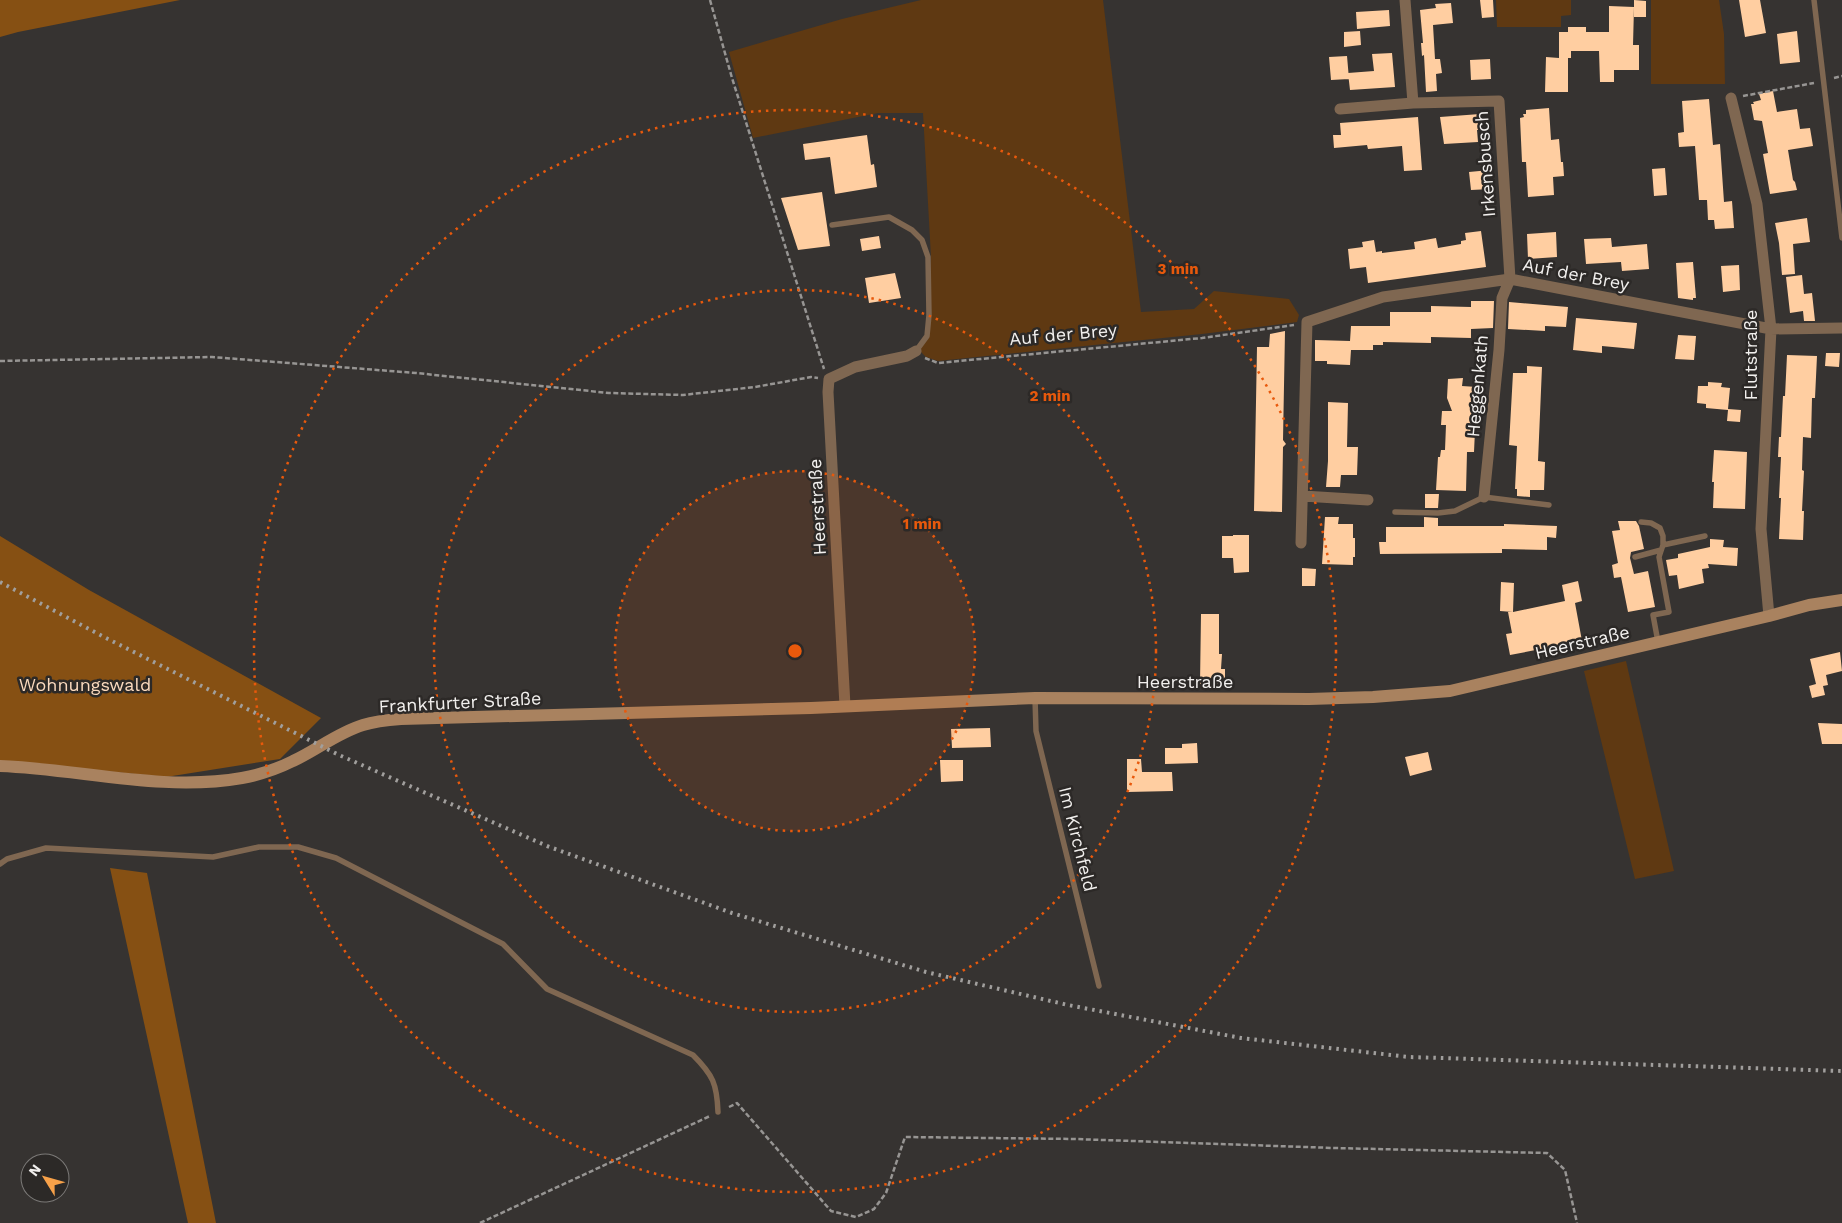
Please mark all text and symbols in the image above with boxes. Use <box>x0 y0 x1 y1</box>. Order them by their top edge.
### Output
street label: Irkensbusch <box>1471 110 1499 218</box>
street label: Auf der Brey <box>1521 253 1632 295</box>
text: 3 min <box>1158 260 1198 278</box>
street label: Flutstraße <box>1740 310 1761 400</box>
street label: Auf der Brey <box>1008 319 1118 349</box>
street label: Heggenkath <box>1462 334 1492 438</box>
text: 2 min <box>1029 387 1071 405</box>
street label: Heerstraße <box>804 458 830 556</box>
text: 1 min <box>903 515 941 533</box>
street label: Heerstraße <box>1533 621 1631 663</box>
centre of rings <box>786 642 804 660</box>
street label: Heerstraße <box>1137 671 1233 692</box>
park label: Wohnungswald <box>19 674 151 695</box>
street label: Frankfurter Straße <box>378 687 542 717</box>
street label: Im Kirchfeld <box>1055 784 1101 894</box>
north arrow <box>20 1153 70 1203</box>
text: N <box>25 1161 44 1179</box>

